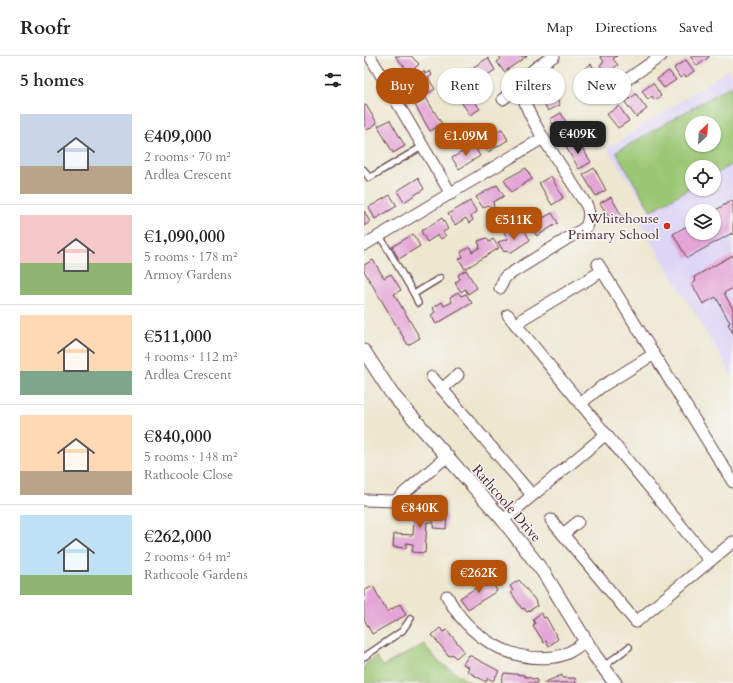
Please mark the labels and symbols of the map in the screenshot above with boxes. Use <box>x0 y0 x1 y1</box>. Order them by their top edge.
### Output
north arrow <box>685 116 721 152</box>
pin: €409K <box>550 121 606 155</box>
pin: €1.09M <box>433 123 499 157</box>
pin: €511K <box>486 207 542 241</box>
place label: Whitehouse Primary School <box>568 209 659 244</box>
marker: Whitehouse Primary School <box>662 221 672 231</box>
street label: Rathcoole Drive <box>468 461 546 546</box>
pin: €840K <box>392 495 448 529</box>
pin: €262K <box>451 560 507 594</box>

